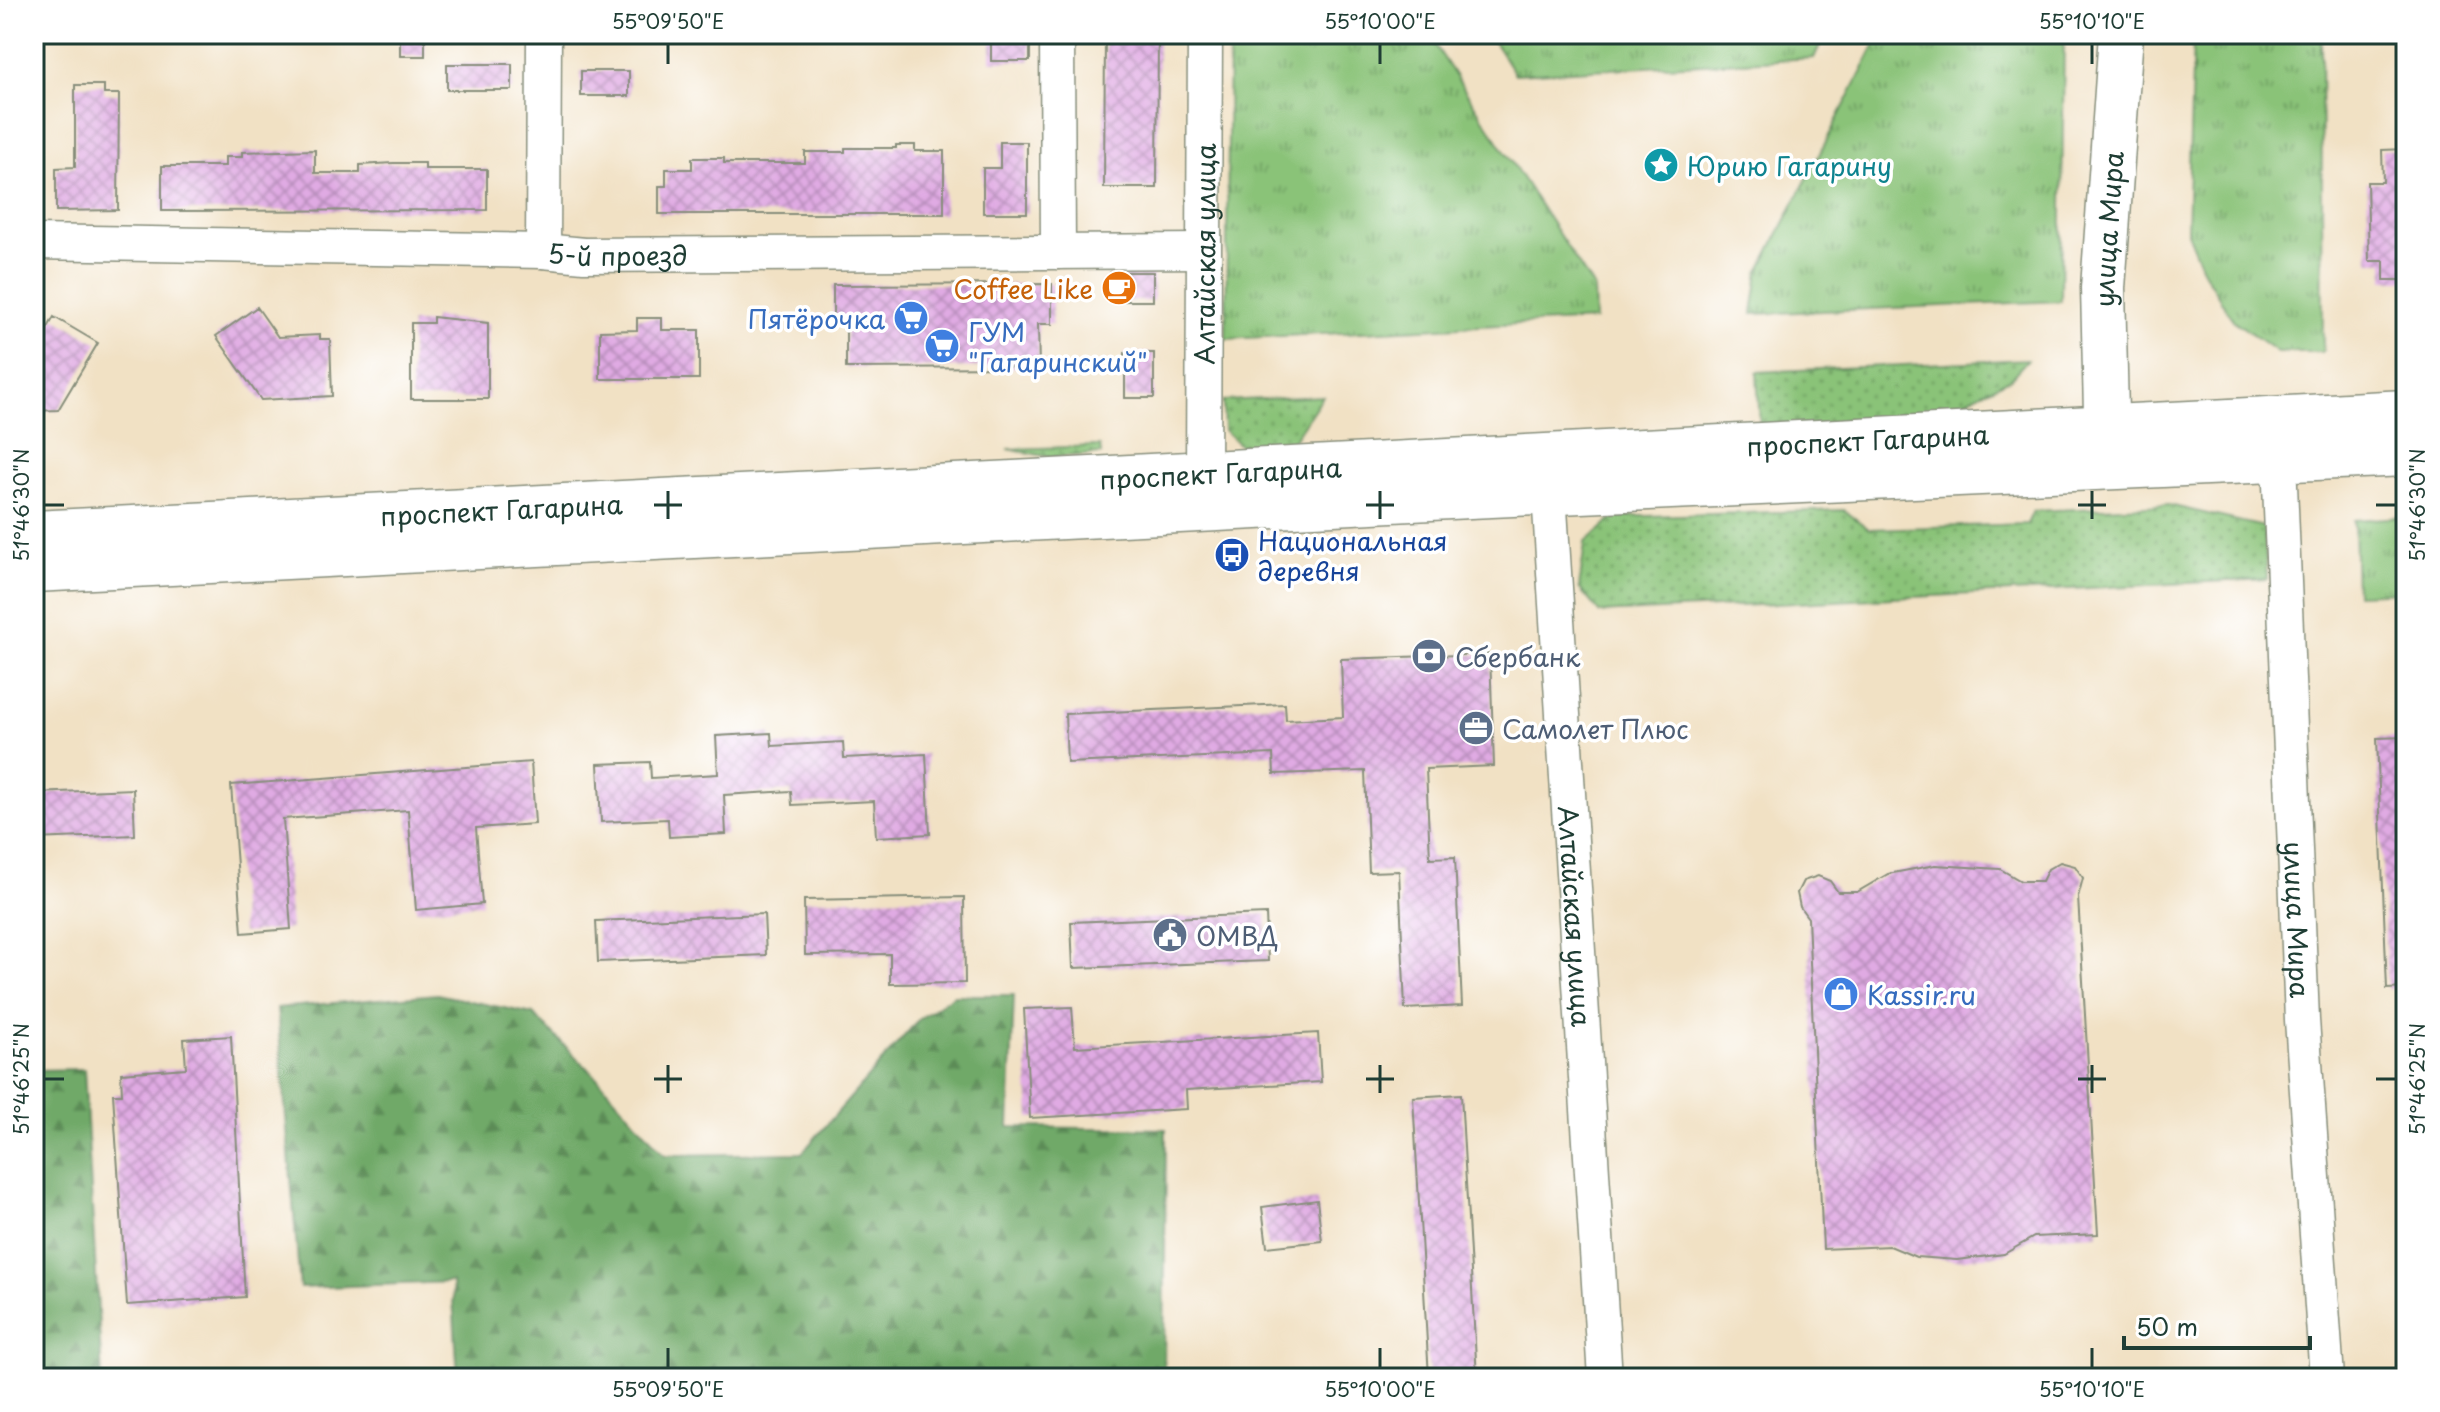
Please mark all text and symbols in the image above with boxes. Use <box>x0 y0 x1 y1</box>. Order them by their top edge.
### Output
text: 55°09'50"E <box>612 6 724 36</box>
text: 55°10'00"E <box>1324 6 1436 36</box>
text: 55°10'10"E <box>2039 6 2145 36</box>
street label: Алтайская улица <box>1184 143 1224 365</box>
place icon: Юрию Гагарину <box>1642 146 1680 184</box>
place label: Юрию Гагарину <box>1687 146 1892 185</box>
street label: улица Мира <box>2083 149 2132 308</box>
street label: 5-й проезд <box>546 232 688 275</box>
place label: Coffee Like <box>953 269 1093 308</box>
cafe icon: Coffee Like <box>1100 269 1138 307</box>
place label: Пятёрочка <box>747 299 886 338</box>
supermarket icon: Пятёрочка <box>892 299 930 337</box>
place label: ГУМ "Гагаринский" <box>968 312 1148 381</box>
supermarket icon: ГУМ "Гагаринский" <box>923 327 961 365</box>
street label: проспект Гагарина <box>1746 414 1990 465</box>
street label: проспект Гагарина <box>1098 447 1343 498</box>
text: 51°46'30"N <box>6 448 36 562</box>
text: 51°46'30"N <box>2402 448 2432 562</box>
street label: проспект Гагарина <box>379 483 624 535</box>
place label: Национальная деревня <box>1258 521 1447 590</box>
bus stop icon: Национальная деревня <box>1213 536 1251 574</box>
bank icon: Сбербанк <box>1410 637 1448 675</box>
place label: Сбербанк <box>1455 637 1581 676</box>
office icon: Самолет Плюс <box>1457 709 1495 747</box>
place label: Самолет Плюс <box>1502 709 1688 748</box>
street label: Алтайская улица <box>1549 804 1602 1028</box>
street label: улица Мира <box>2275 841 2321 999</box>
public building icon: ОМВД <box>1151 916 1189 954</box>
place label: ОМВД <box>1196 916 1278 955</box>
shop icon: Kassir.ru <box>1822 975 1860 1013</box>
place label: Kassir.ru <box>1867 975 1976 1014</box>
text: 51°46'25"N <box>6 1023 36 1135</box>
text: 51°46'25"N <box>2402 1023 2432 1135</box>
scale bar <box>2124 1300 2310 1350</box>
text: 50 m <box>2136 1308 2198 1344</box>
text: 55°09'50"E <box>612 1374 724 1404</box>
text: 55°10'00"E <box>1324 1374 1436 1404</box>
text: 55°10'10"E <box>2039 1374 2145 1404</box>

